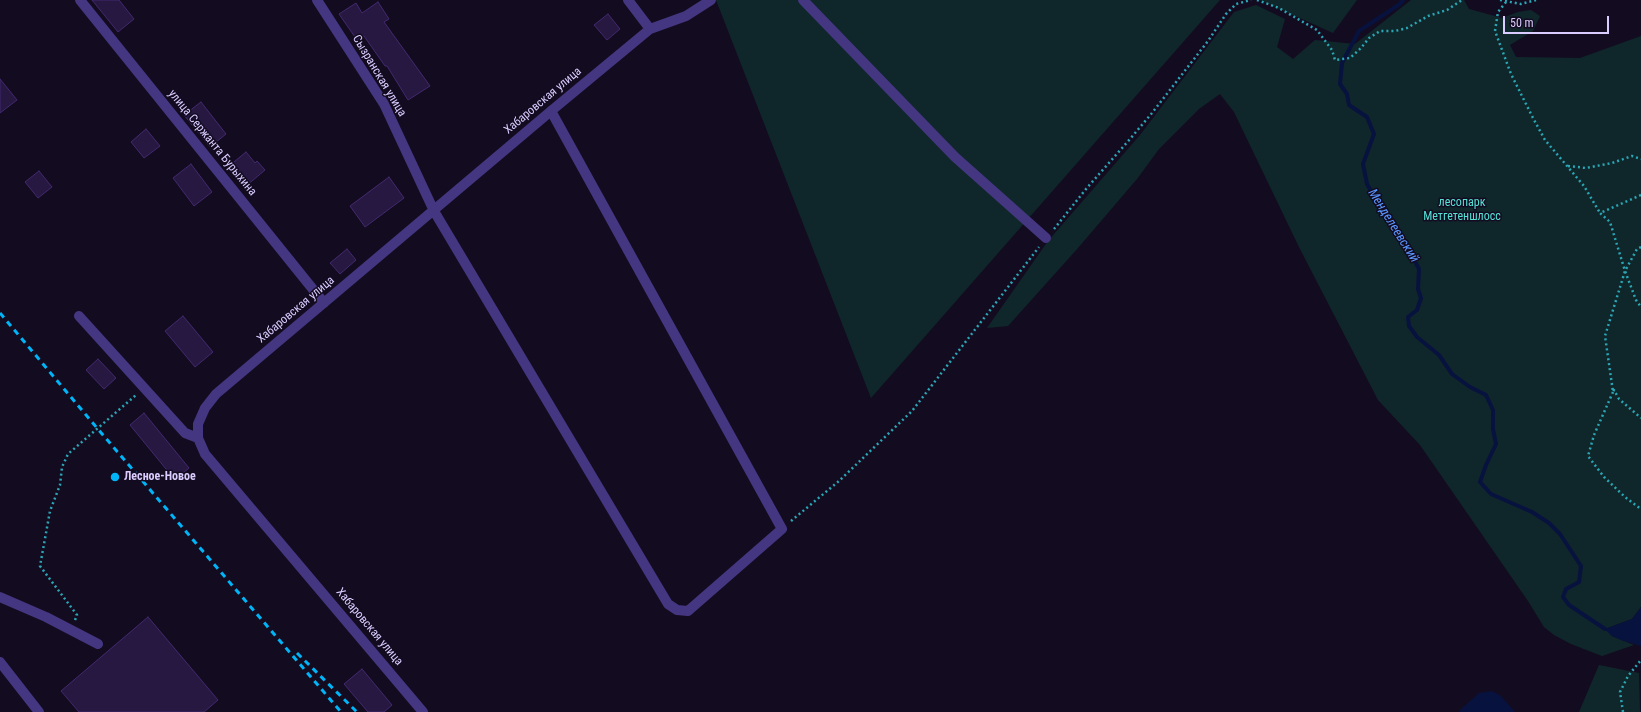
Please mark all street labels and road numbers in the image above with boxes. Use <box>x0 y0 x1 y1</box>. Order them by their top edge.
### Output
street label: Сызранская улица <box>349 33 409 119</box>
street label: Хабаровская улица <box>501 64 585 138</box>
street label: улица Сержанта Бурыхина <box>165 87 259 199</box>
street label: Хабаровская улица <box>254 273 338 347</box>
street label: Хабаровская улица <box>332 585 406 669</box>

